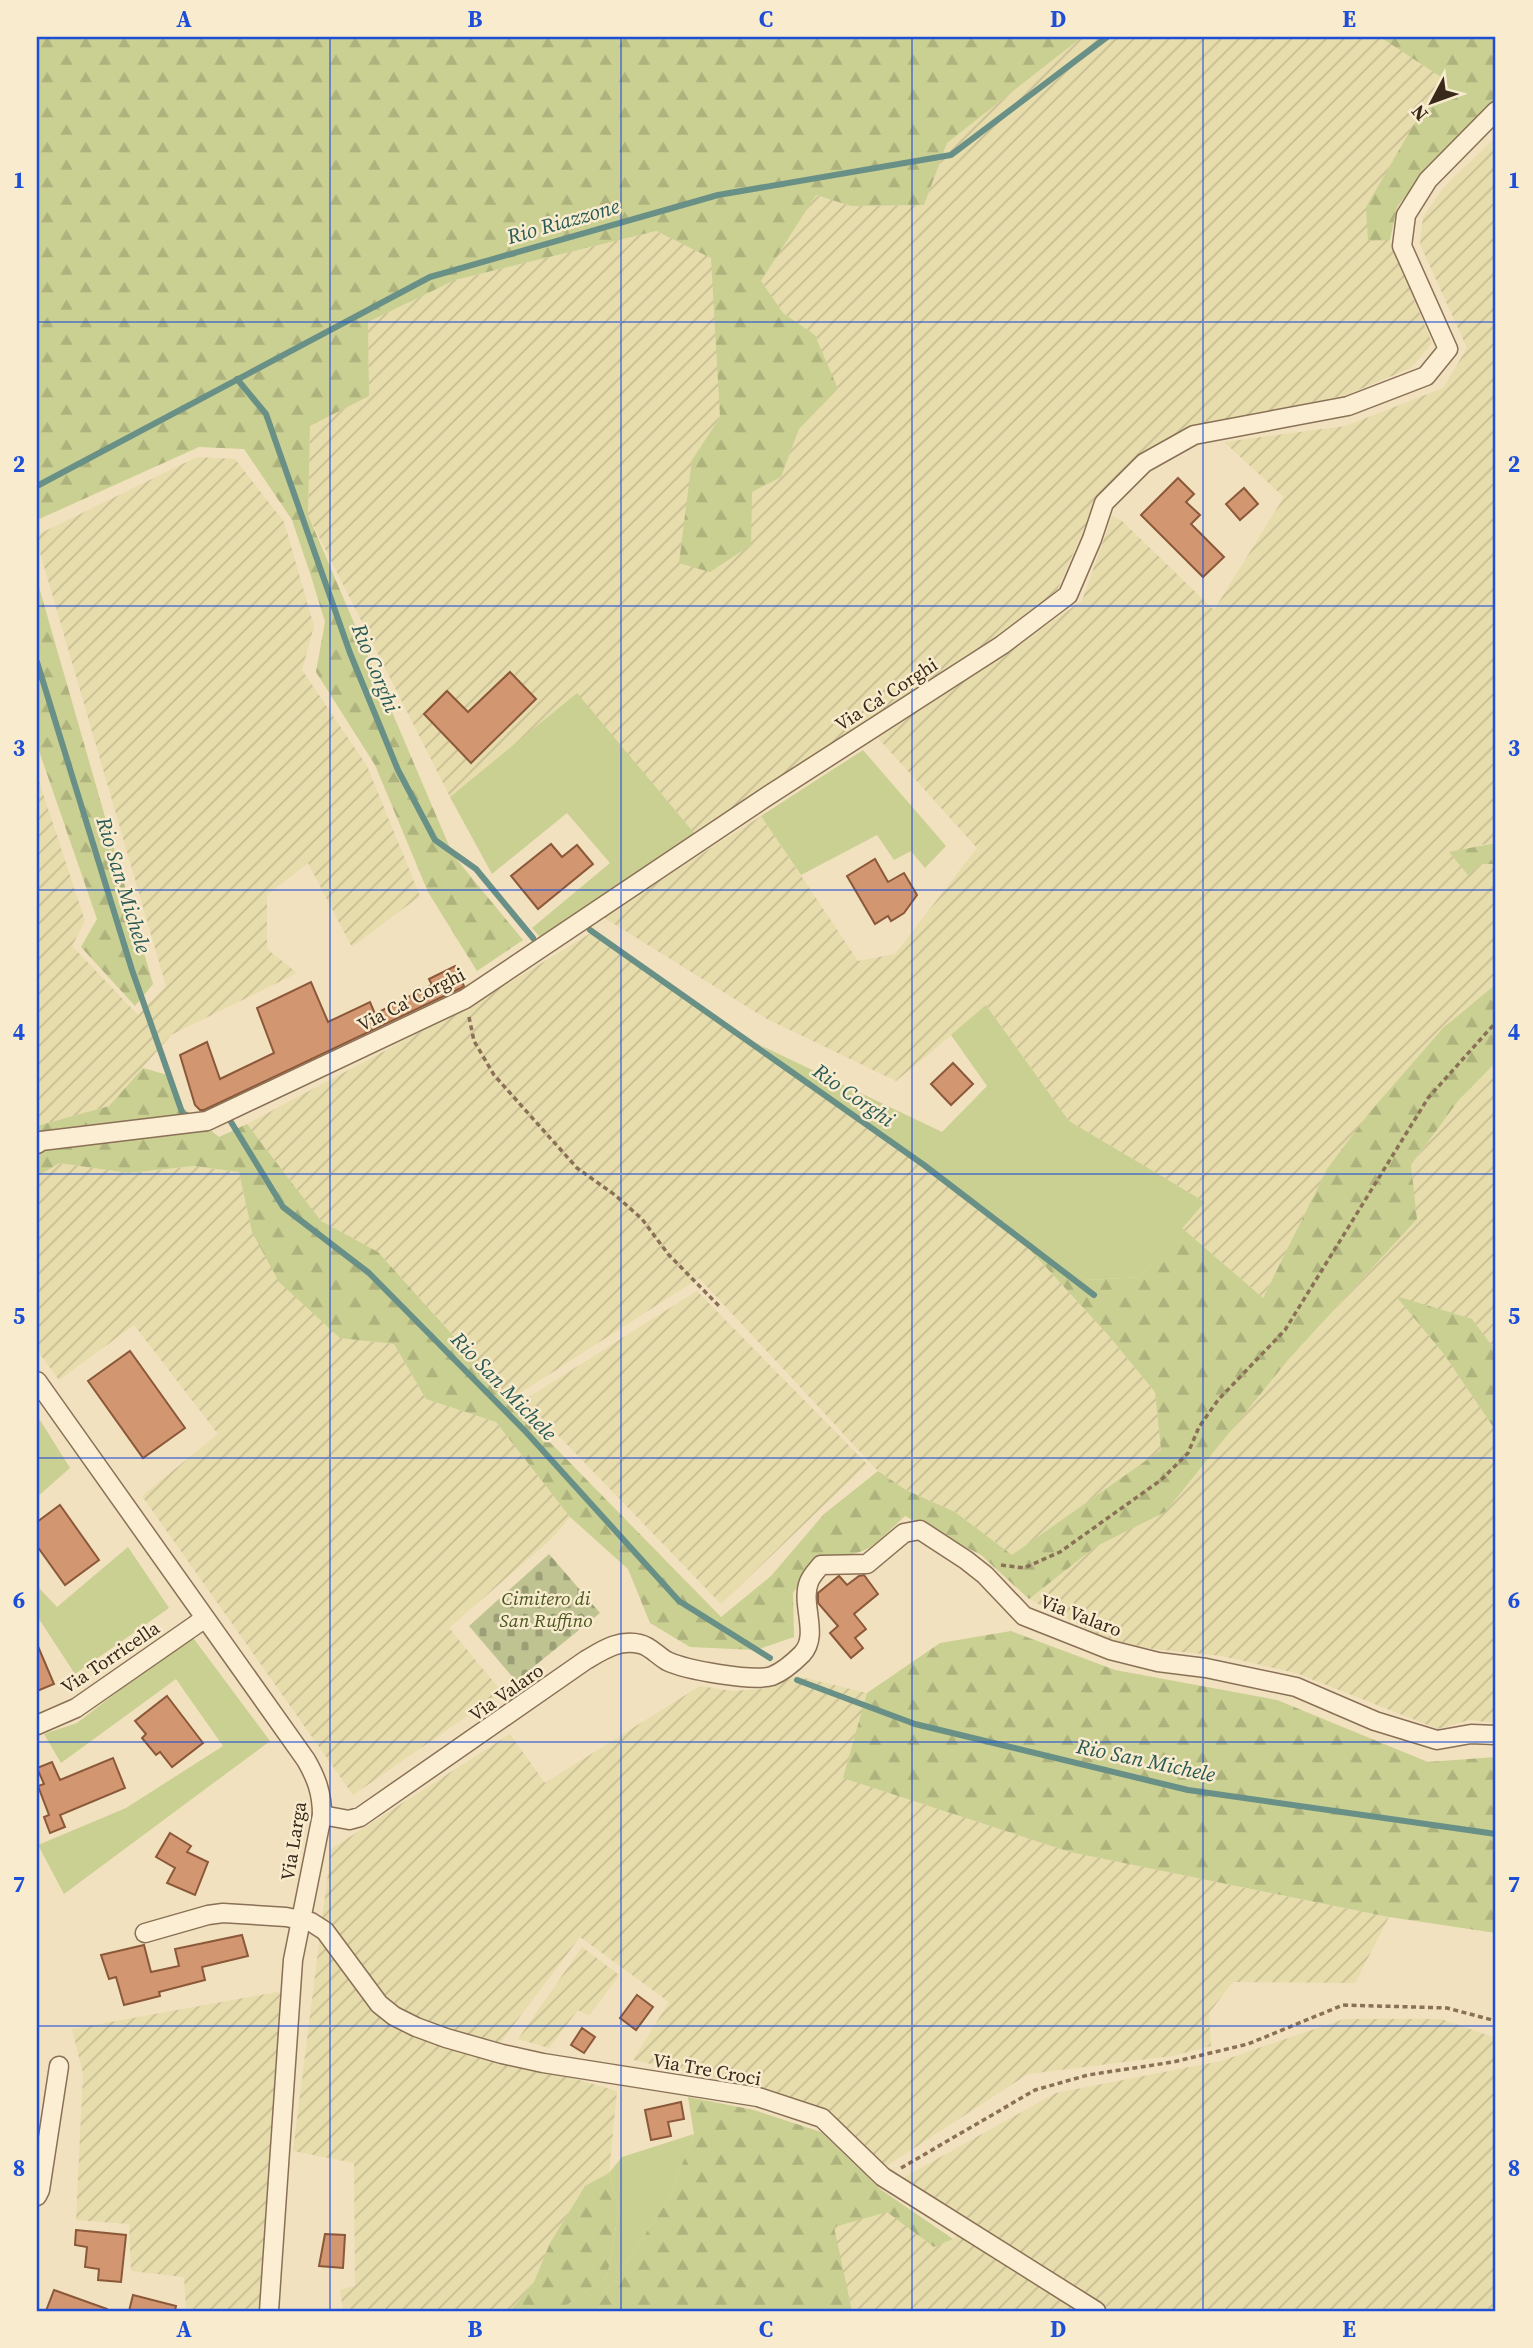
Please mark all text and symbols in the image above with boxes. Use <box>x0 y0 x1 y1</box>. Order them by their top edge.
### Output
text: A <box>176 3 192 35</box>
text: B <box>468 3 483 35</box>
text: C <box>759 3 773 35</box>
text: D <box>1050 3 1066 35</box>
text: E <box>1342 3 1356 35</box>
north arrow <box>1396 66 1466 136</box>
text: N <box>1405 99 1434 127</box>
text: 1 <box>13 164 25 196</box>
text: 1 <box>1508 164 1520 196</box>
water label: Rio Riazzone <box>502 191 623 251</box>
text: 2 <box>13 448 25 480</box>
text: 2 <box>1508 448 1520 480</box>
water label: Rio Corghi <box>345 618 407 717</box>
street label: Via Ca' Corghi <box>830 651 943 737</box>
text: 3 <box>13 732 25 764</box>
text: 3 <box>1508 732 1520 764</box>
water label: Rio San Michele <box>89 812 159 957</box>
street label: Via Ca' Corghi <box>353 961 470 1037</box>
text: 4 <box>13 1016 25 1048</box>
text: 4 <box>1508 1016 1520 1048</box>
water label: Rio Corghi <box>807 1056 901 1134</box>
text: 5 <box>13 1300 25 1332</box>
text: 5 <box>1508 1300 1520 1332</box>
water label: Rio San Michele <box>444 1325 564 1447</box>
text: 6 <box>13 1584 25 1616</box>
text: 6 <box>1508 1584 1520 1616</box>
park label: Cimitero di San Ruffino <box>499 1585 593 1633</box>
street label: Via Valaro <box>1036 1588 1126 1642</box>
street label: Via Torricella <box>56 1614 165 1700</box>
street label: Via Valaro <box>463 1657 549 1727</box>
water label: Rio San Michele <box>1073 1731 1218 1789</box>
street label: Via Larga <box>274 1799 312 1882</box>
text: 7 <box>13 1868 25 1900</box>
text: 7 <box>1508 1868 1520 1900</box>
street label: Via Tre Croci <box>651 2047 764 2091</box>
text: 8 <box>13 2152 25 2184</box>
text: 8 <box>1508 2152 1520 2184</box>
text: A <box>176 2313 192 2345</box>
text: B <box>468 2313 483 2345</box>
text: C <box>759 2313 773 2345</box>
text: D <box>1050 2313 1066 2345</box>
text: E <box>1342 2313 1356 2345</box>

